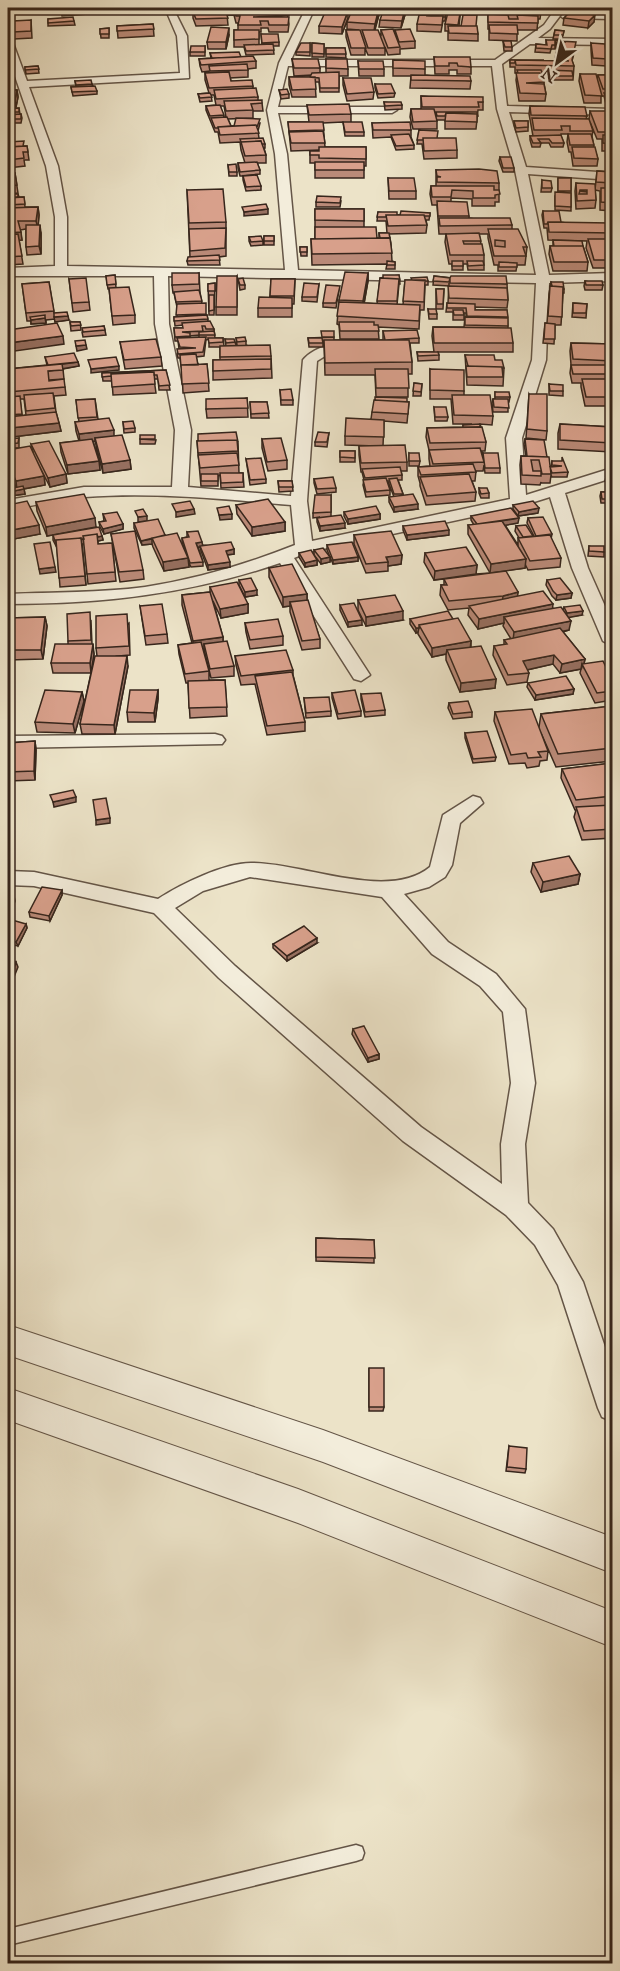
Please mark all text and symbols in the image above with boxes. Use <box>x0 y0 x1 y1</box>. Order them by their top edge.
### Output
north arrow <box>527 33 587 93</box>
text: N <box>539 62 562 87</box>

